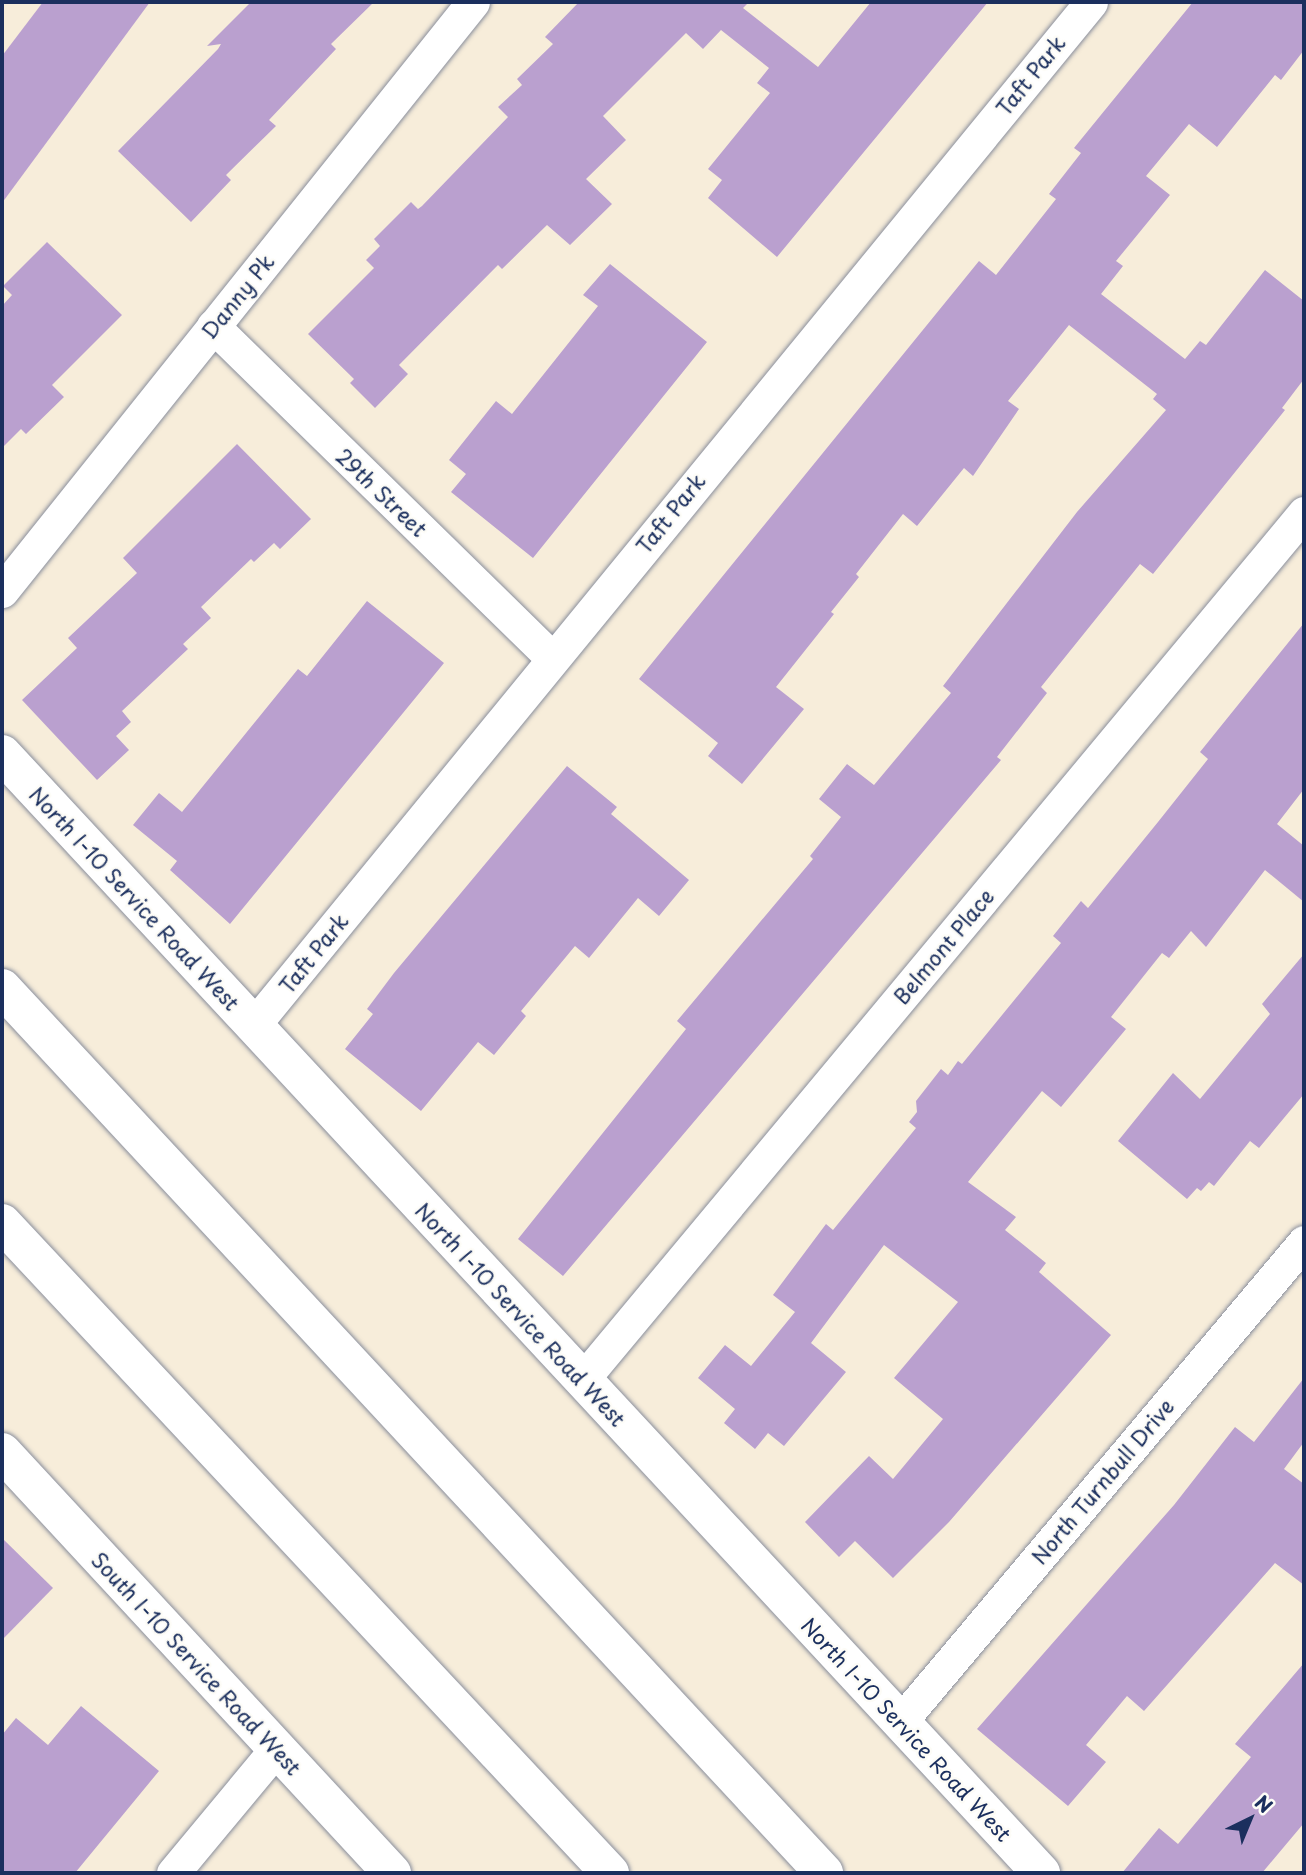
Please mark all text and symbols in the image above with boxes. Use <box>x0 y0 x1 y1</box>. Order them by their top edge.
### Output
street label: Taft Park <box>990 30 1070 120</box>
street label: Danny Pk <box>196 249 278 343</box>
street label: 29th Street <box>332 443 432 541</box>
street label: Taft Park <box>630 468 710 558</box>
street label: North I-10 Service Road West <box>24 781 246 1015</box>
street label: Belmont Place <box>887 883 999 1009</box>
street label: Taft Park <box>273 908 353 998</box>
street label: North I-10 Service Road West <box>410 1197 632 1431</box>
street label: North Turnbull Drive <box>1025 1393 1179 1569</box>
street label: South I-10 Service Road West <box>87 1546 307 1780</box>
street label: North I-10 Service Road West <box>796 1612 1018 1846</box>
north arrow <box>1215 1784 1285 1854</box>
text: N <box>1249 1788 1279 1819</box>

